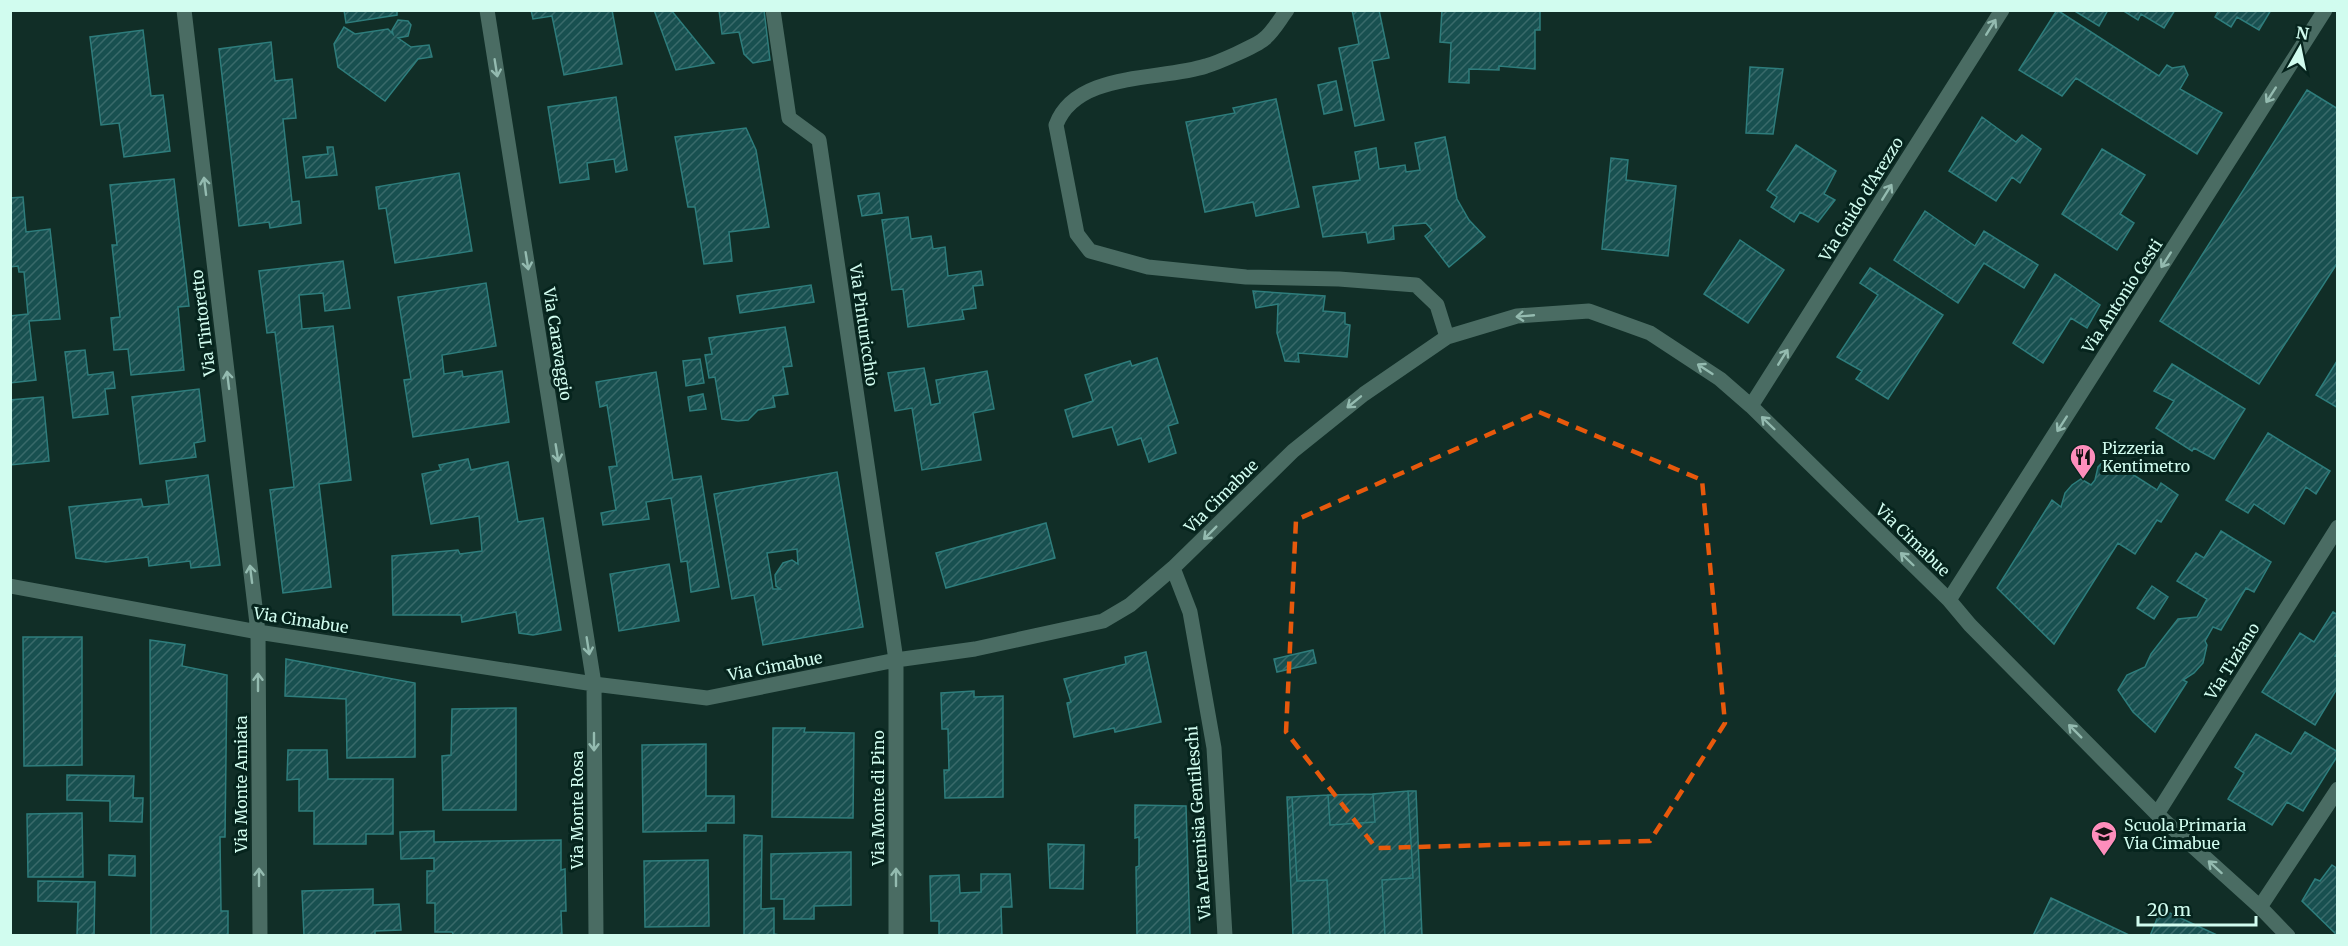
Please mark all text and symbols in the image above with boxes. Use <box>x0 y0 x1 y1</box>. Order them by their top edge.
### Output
north arrow <box>2270 18 2330 78</box>
one-way arrow <box>1985 19 1998 36</box>
text: N <box>2295 22 2311 44</box>
one-way arrow <box>491 58 502 78</box>
one-way arrow <box>2265 86 2277 103</box>
street label: Via Guido d'Arezzo <box>1814 133 1907 266</box>
one-way arrow <box>199 177 210 197</box>
one-way arrow <box>1881 184 1893 201</box>
street label: Via Antonio Cesti <box>2077 235 2166 358</box>
one-way arrow <box>521 251 532 270</box>
one-way arrow <box>2160 251 2172 268</box>
street label: Via Pinturicchio <box>845 262 882 387</box>
street label: Via Tintoretto <box>187 269 220 378</box>
street label: Via Caravaggio <box>539 285 577 402</box>
one-way arrow <box>1516 310 1536 321</box>
one-way arrow <box>1777 349 1789 366</box>
one-way arrow <box>1697 363 1714 376</box>
one-way arrow <box>222 370 233 390</box>
one-way arrow <box>1346 395 1362 408</box>
one-way arrow <box>1761 415 1776 430</box>
one-way arrow <box>2055 415 2067 432</box>
place label: Pizzeria Kentimetro <box>2102 438 2190 476</box>
restaurant icon: Pizzeria Kentimetro <box>2068 442 2098 480</box>
one-way arrow <box>552 443 563 463</box>
street label: Via Cimabue <box>1179 455 1262 538</box>
street label: Via Cimabue <box>1871 499 1954 580</box>
one-way arrow <box>1202 525 1217 540</box>
one-way arrow <box>1900 552 1915 567</box>
one-way arrow <box>245 564 256 584</box>
street label: Via Cimabue <box>251 602 350 637</box>
street label: Via Tiziano <box>2200 619 2263 704</box>
one-way arrow <box>582 636 593 655</box>
street label: Via Cimabue <box>725 647 824 685</box>
one-way arrow <box>252 673 264 693</box>
street label: Via Monte Amiata <box>231 715 251 854</box>
one-way arrow <box>2068 724 2082 739</box>
street label: Via Artemisia Gentileschi <box>1181 725 1215 922</box>
street label: Via Monte di Pino <box>868 730 888 867</box>
one-way arrow <box>588 732 600 752</box>
street label: Via Monte Rosa <box>567 750 587 870</box>
place label: Scuola Primaria Via Cimabue <box>2123 815 2247 853</box>
school or university icon: Scuola Primaria Via Cimabue <box>2089 819 2119 857</box>
one-way arrow <box>2208 860 2223 874</box>
one-way arrow <box>253 868 265 888</box>
one-way arrow <box>890 868 902 888</box>
scale bar <box>2138 889 2256 927</box>
text: 20 m <box>2147 898 2191 921</box>

